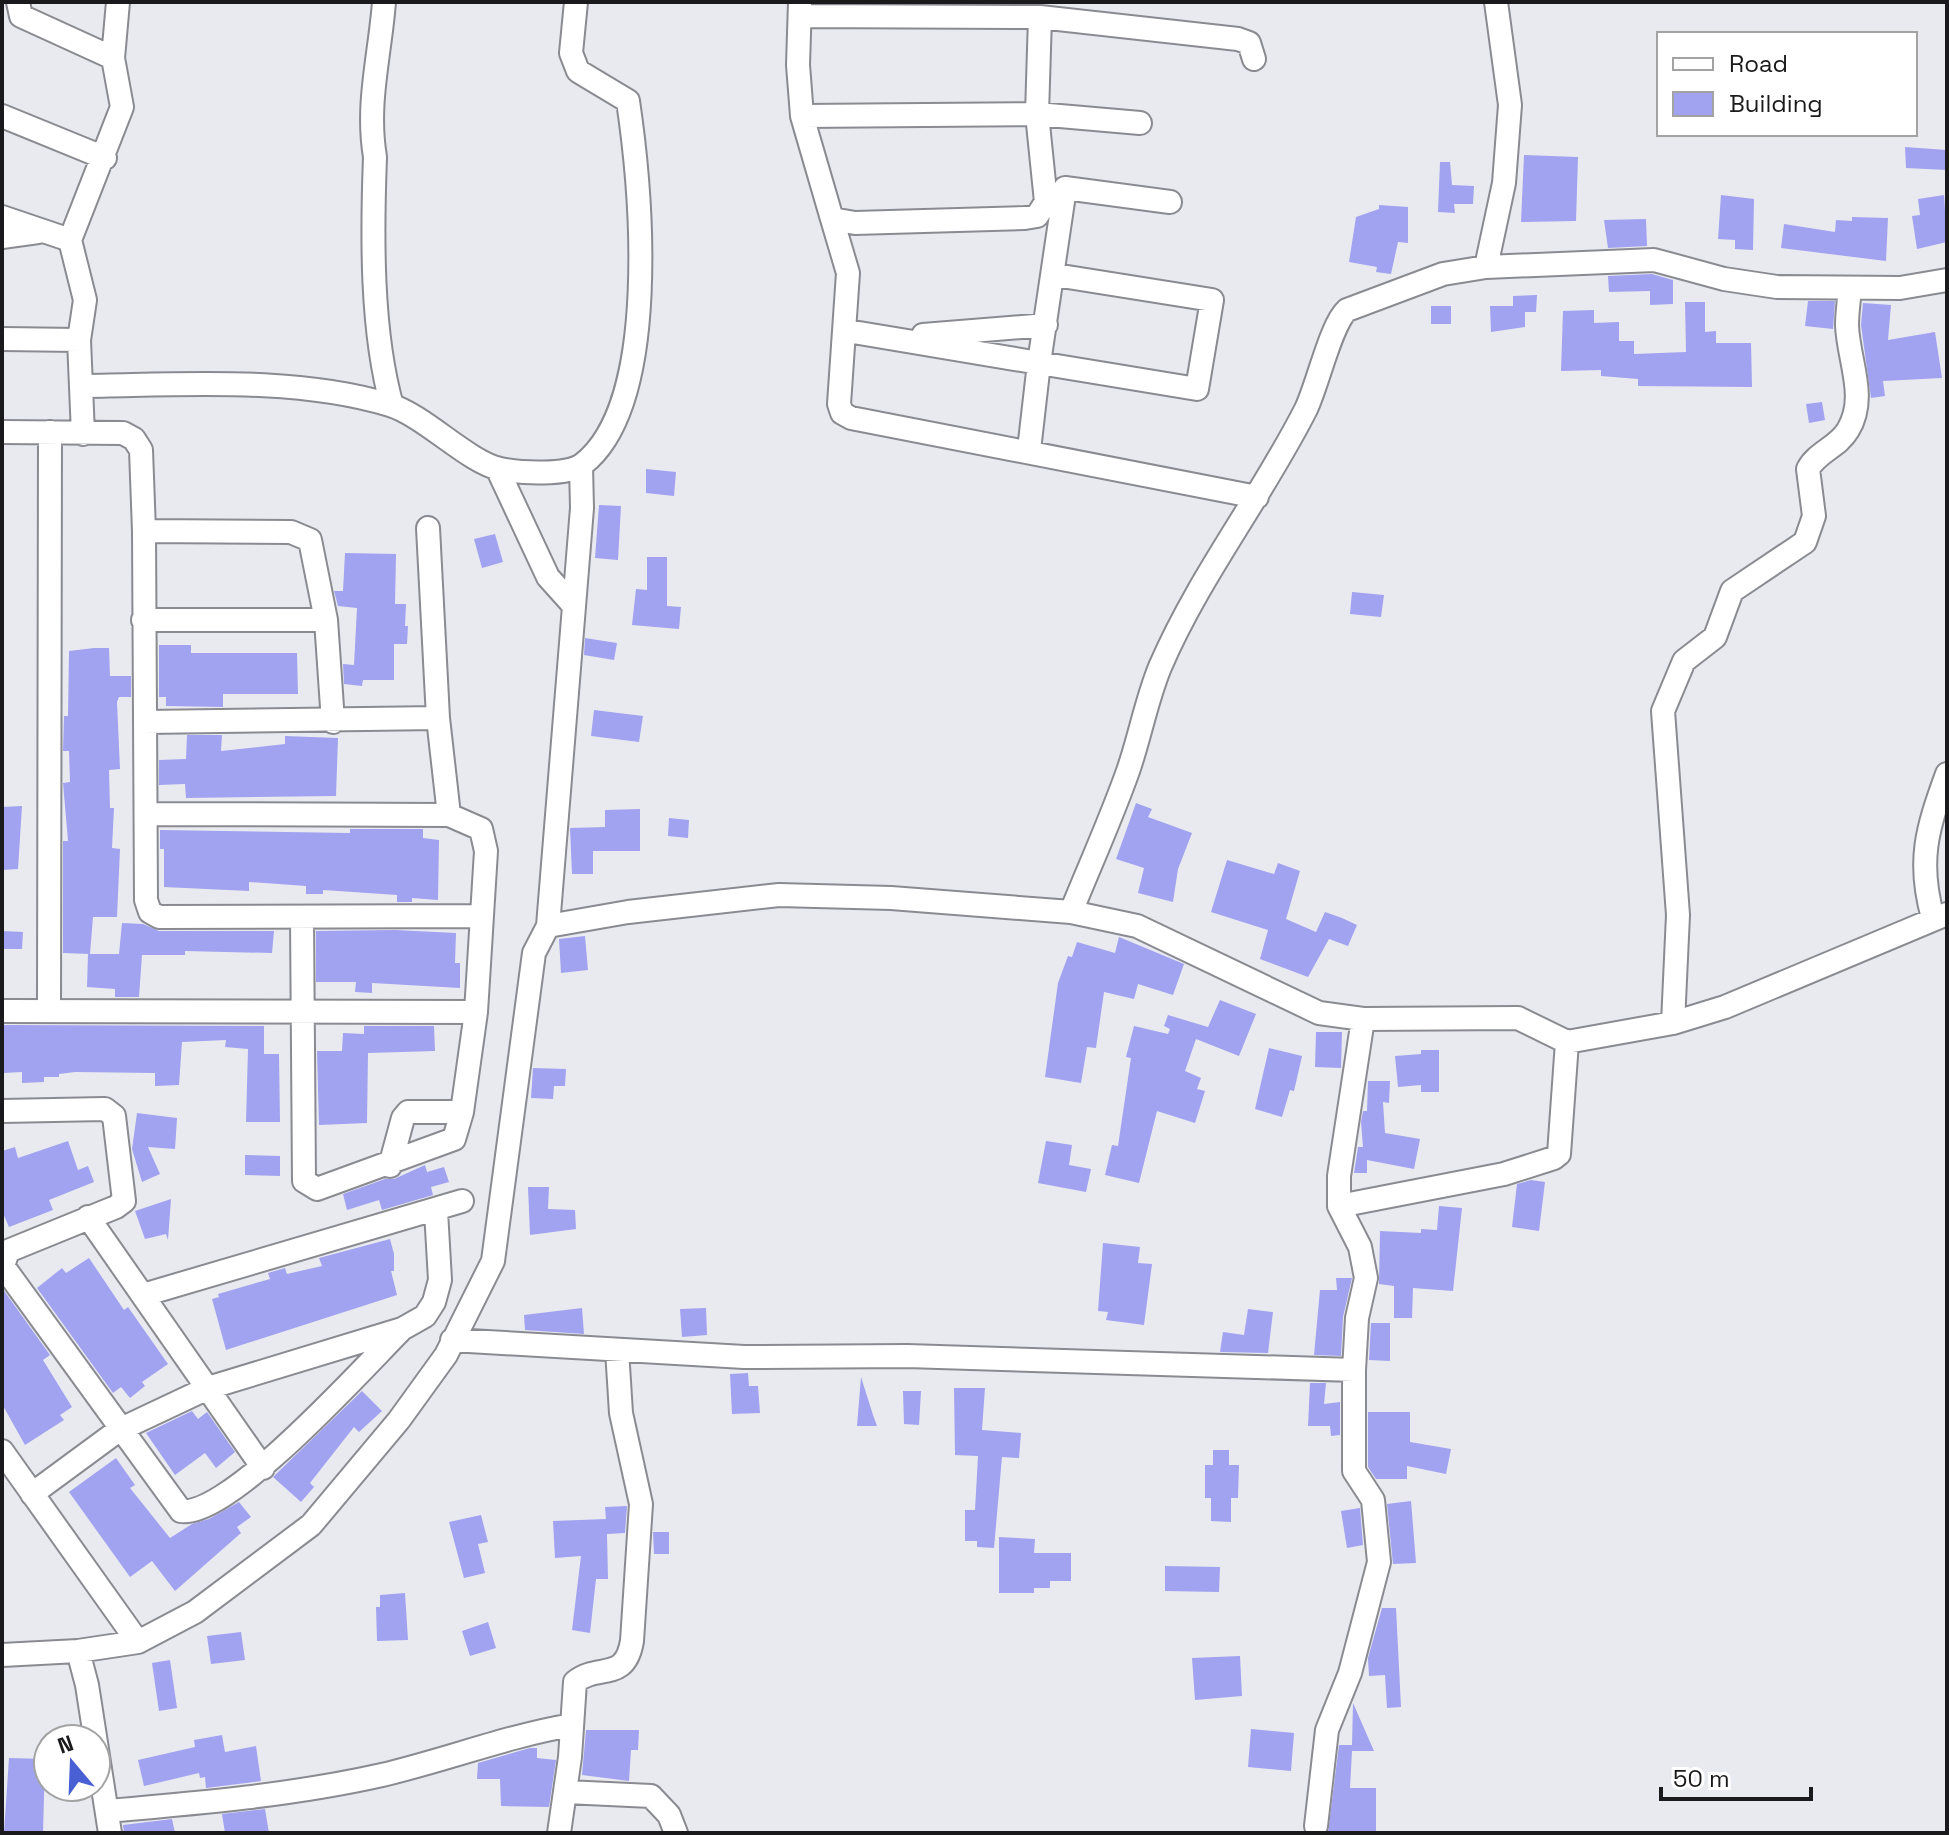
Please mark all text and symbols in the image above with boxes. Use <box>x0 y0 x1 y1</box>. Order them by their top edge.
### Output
legend <box>1657 32 1917 136</box>
text: Road <box>1729 48 1788 79</box>
text: Building <box>1729 88 1823 119</box>
north arrow <box>32 1723 112 1803</box>
text: N <box>54 1728 77 1760</box>
scale bar <box>1661 1751 1811 1801</box>
text: 50 m <box>1673 1763 1730 1794</box>

